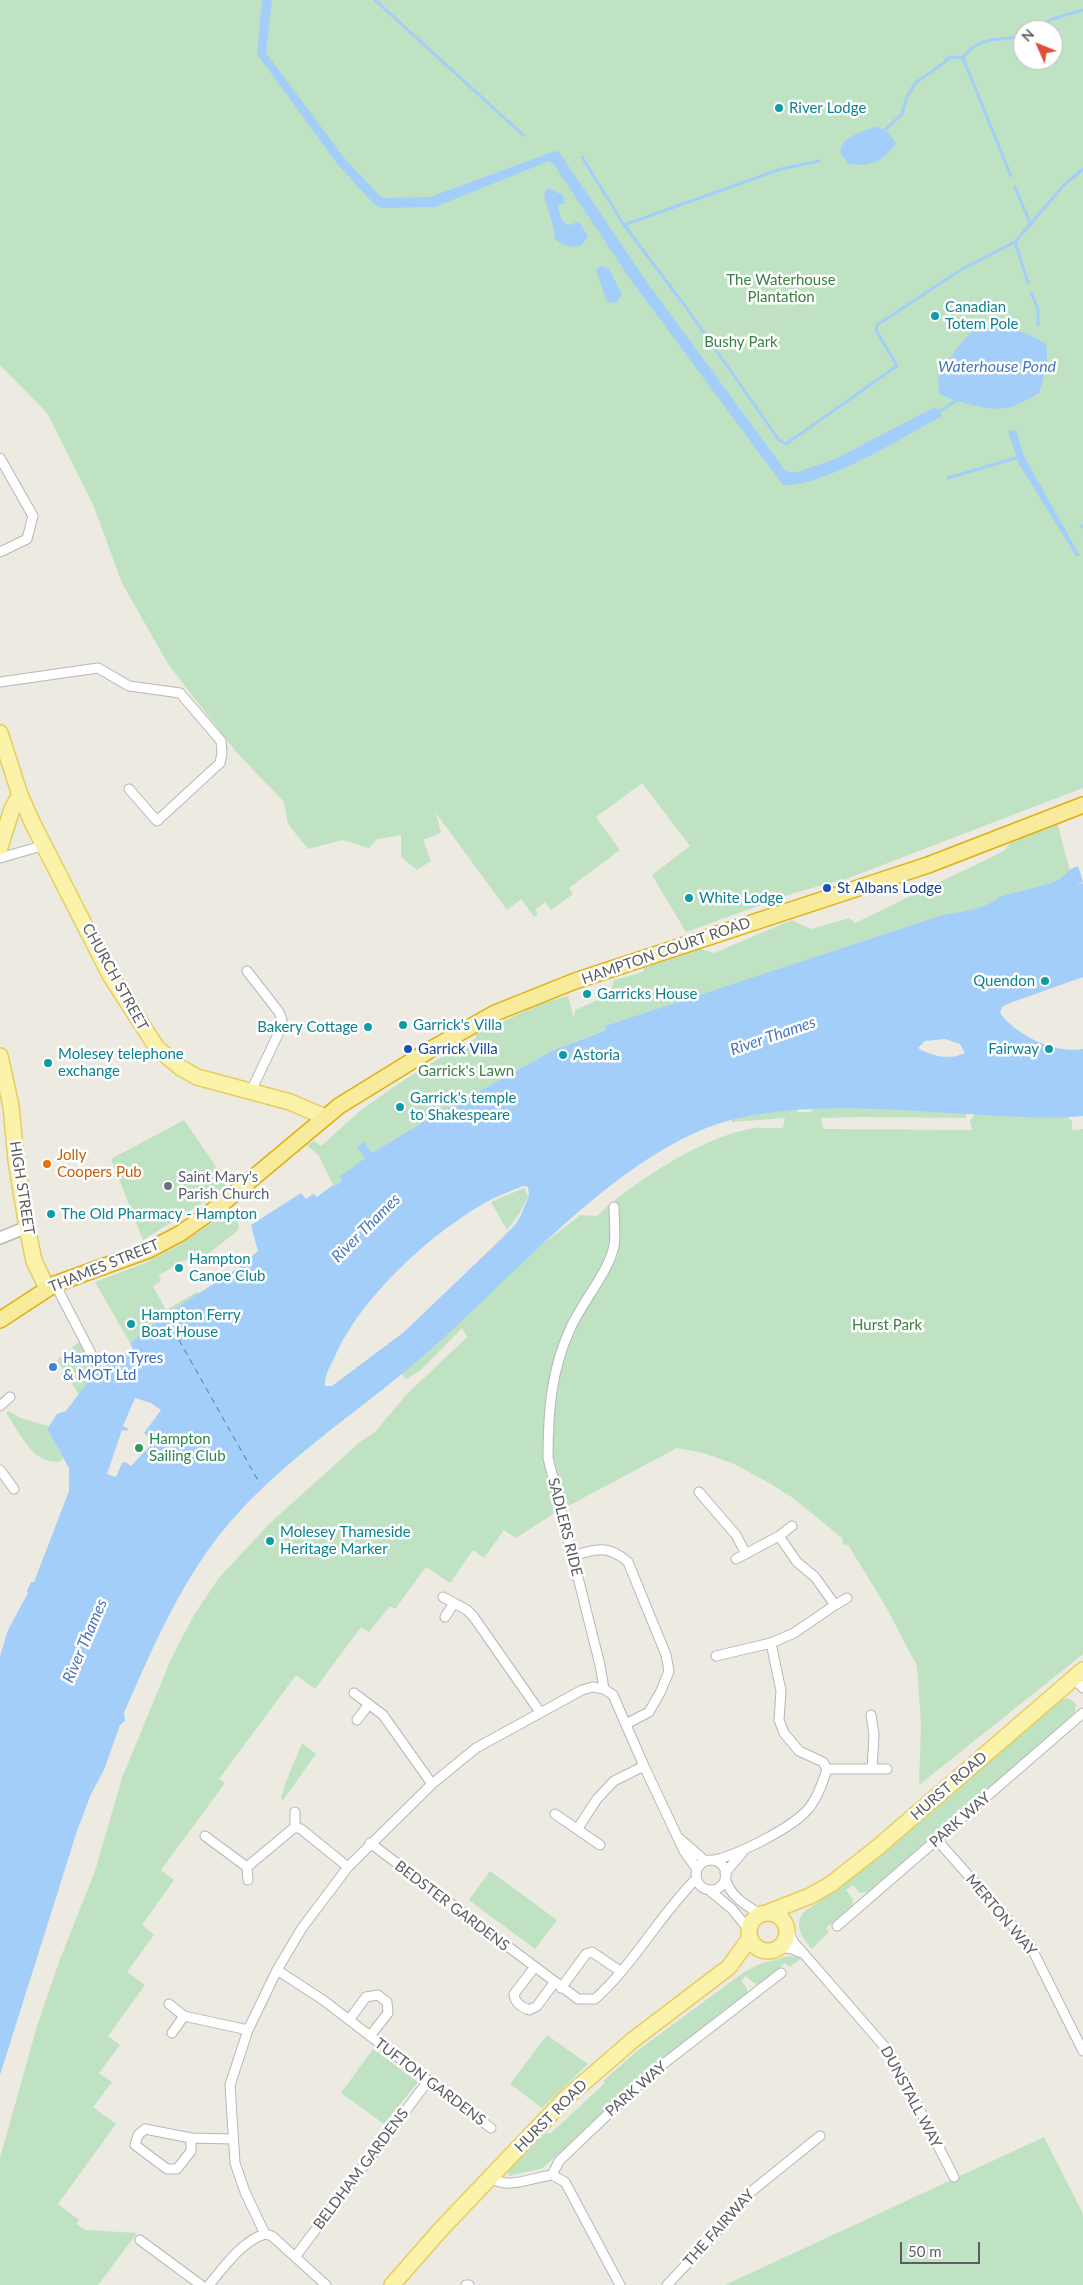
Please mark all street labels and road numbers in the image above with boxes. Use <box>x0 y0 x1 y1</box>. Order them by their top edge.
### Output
street label: HAMPTON COURT ROAD <box>579 914 753 988</box>
street label: CHURCH STREET <box>78 920 152 1034</box>
street label: HIGH STREET <box>6 1140 38 1236</box>
street label: THAMES STREET <box>46 1236 162 1296</box>
street label: SADLERS RIDE <box>544 1476 586 1578</box>
street label: HURST ROAD <box>907 1748 991 1824</box>
street label: PARK WAY <box>926 1789 994 1851</box>
street label: BEDSTER GARDENS <box>391 1857 513 1955</box>
street label: MERTON WAY <box>962 1871 1040 1959</box>
street label: TUFTON GARDENS <box>371 2034 489 2130</box>
street label: DUNSTALL WAY <box>877 2043 945 2151</box>
street label: PARK WAY <box>602 2058 670 2120</box>
street label: HURST ROAD <box>511 2076 591 2156</box>
street label: BELDHAM GARDENS <box>310 2105 412 2233</box>
street label: THE FAIRWAY <box>680 2186 758 2270</box>

